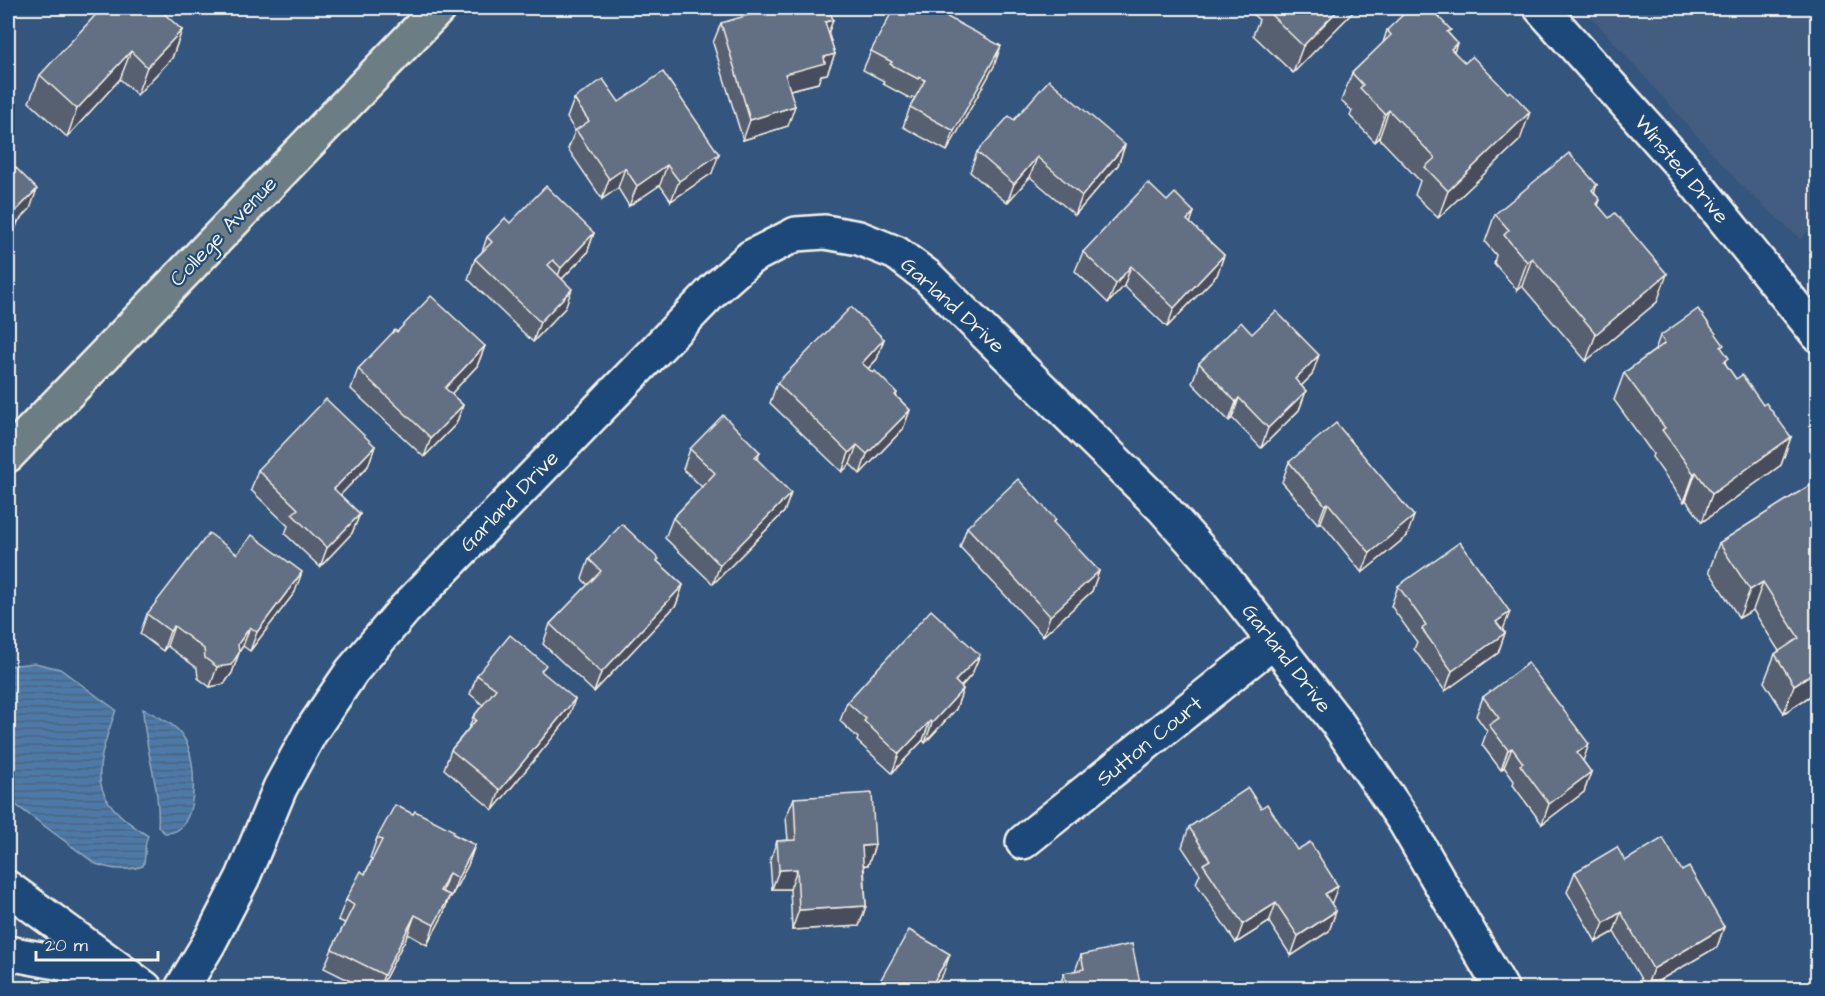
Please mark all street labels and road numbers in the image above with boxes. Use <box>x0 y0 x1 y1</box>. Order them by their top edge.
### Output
street label: Winsted Drive <box>1628 109 1736 230</box>
street label: College Avenue <box>163 170 285 294</box>
street label: Garland Drive <box>894 251 1011 360</box>
street label: Garland Drive <box>453 444 565 559</box>
street label: Garland Drive <box>1235 598 1338 719</box>
street label: Sutton Court <box>1090 689 1209 793</box>

